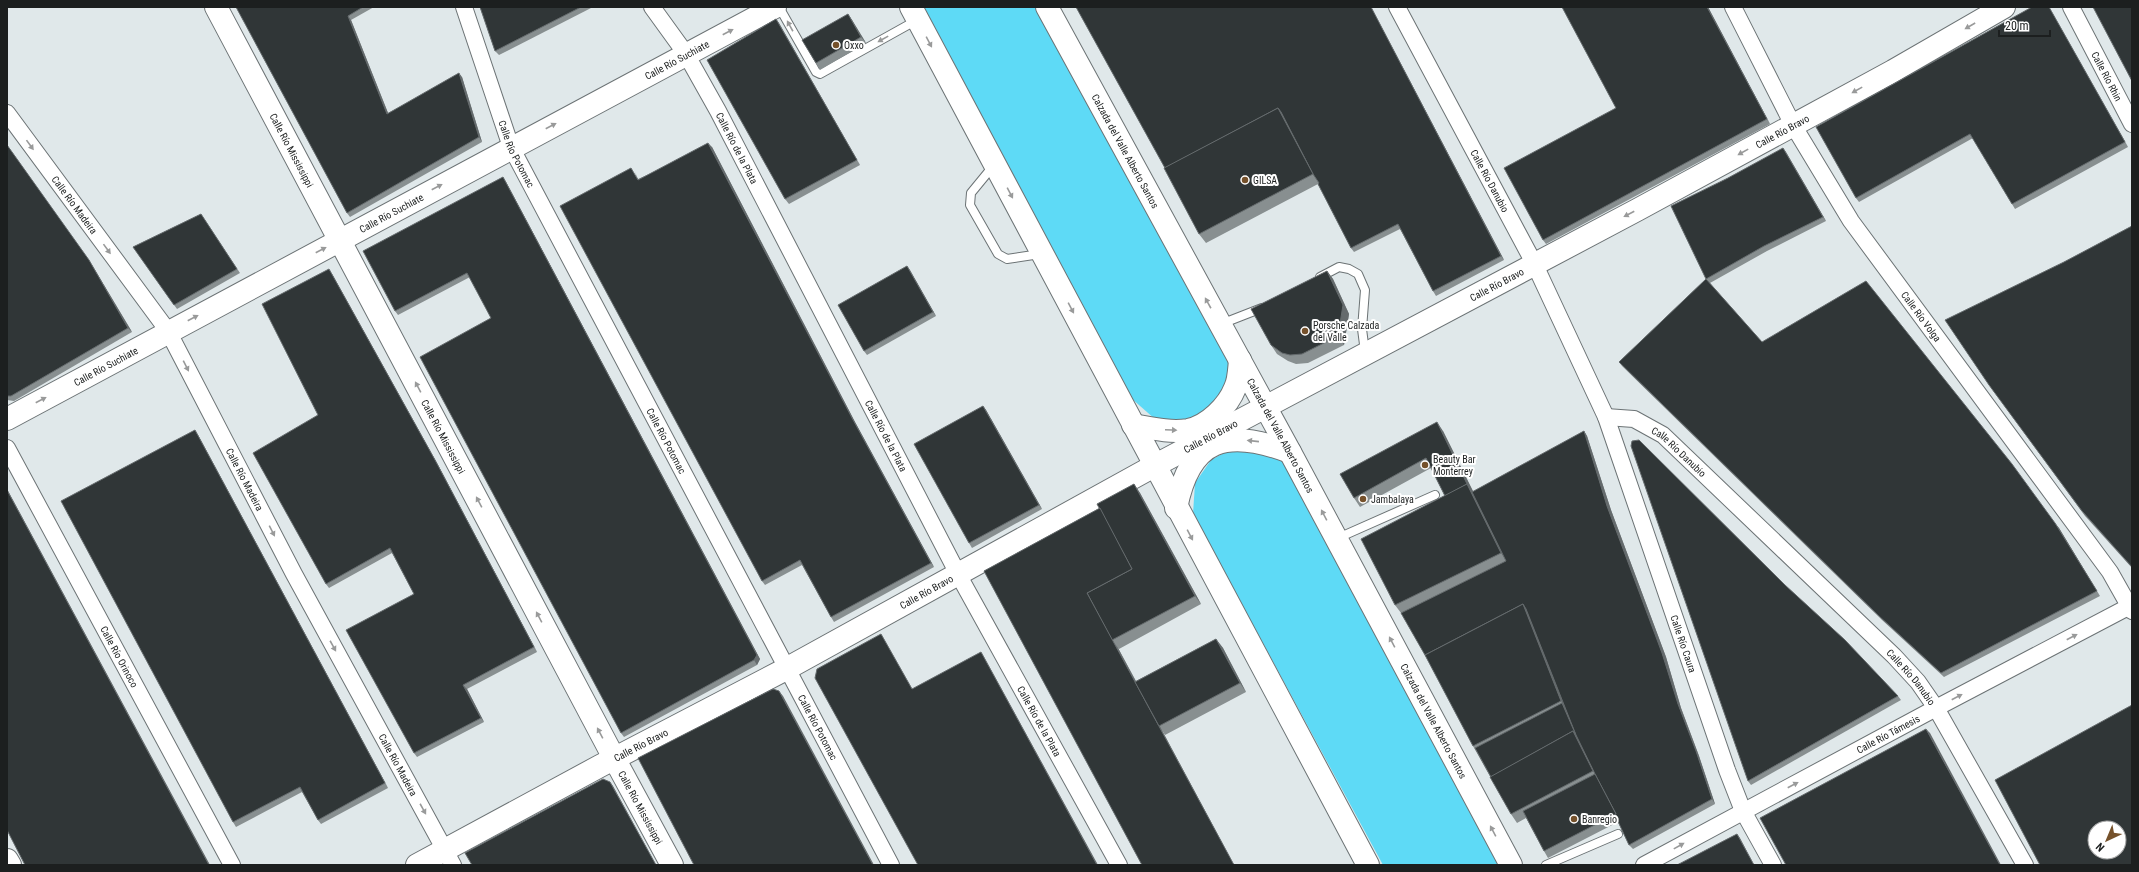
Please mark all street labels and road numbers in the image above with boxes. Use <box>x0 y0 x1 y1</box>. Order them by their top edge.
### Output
street label: Calle Río Suchiate <box>643 38 711 82</box>
street label: Calle Río Rhin <box>2089 50 2124 103</box>
street label: Calzada del Valle Alberto Santos <box>1090 92 1161 211</box>
street label: Calle Río de la Plata <box>714 111 760 186</box>
street label: Calle Río Mississippi <box>267 112 315 189</box>
street label: Calle Río Bravo <box>1754 113 1811 151</box>
street label: Calle Río Potomac <box>496 119 536 189</box>
street label: Calle Río Danubio <box>1468 148 1511 214</box>
street label: Calle Río Madeira <box>49 174 99 236</box>
street label: Calle Río Suchiate <box>357 191 426 235</box>
street label: Calle Río Bravo <box>1468 266 1526 304</box>
street label: Calle Río Volga <box>1899 289 1943 344</box>
street label: Calle Río Suchiate <box>72 345 140 388</box>
street label: Calzada del Valle Alberto Santos <box>1245 377 1316 495</box>
street label: Calle Río Mississippi <box>419 398 467 475</box>
street label: Calle Río de la Plata <box>863 398 909 474</box>
street label: Calle Río Potomac <box>644 406 688 476</box>
street label: Calle Río Bravo <box>1182 418 1239 455</box>
street label: Calle Río Danubio <box>1650 425 1708 479</box>
street label: Calle Río Madeira <box>224 446 265 513</box>
street label: Calle Río Bravo <box>898 573 955 611</box>
street label: Calle Río Caura <box>1668 614 1698 674</box>
street label: Calle Río Orinoco <box>98 624 140 689</box>
street label: Calle Río Danubio <box>1884 647 1937 707</box>
street label: Calzada del Valle Alberto Santos <box>1398 662 1469 781</box>
street label: Calle Río de la Plata <box>1015 684 1063 759</box>
street label: Calle Río Potomac <box>796 693 840 762</box>
street label: Calle Río Támesis <box>1855 713 1922 756</box>
street label: Calle Río Bravo <box>612 727 670 764</box>
street label: Calle Río Madeira <box>376 732 419 798</box>
street label: Calle Río Mississippi <box>616 769 665 846</box>

